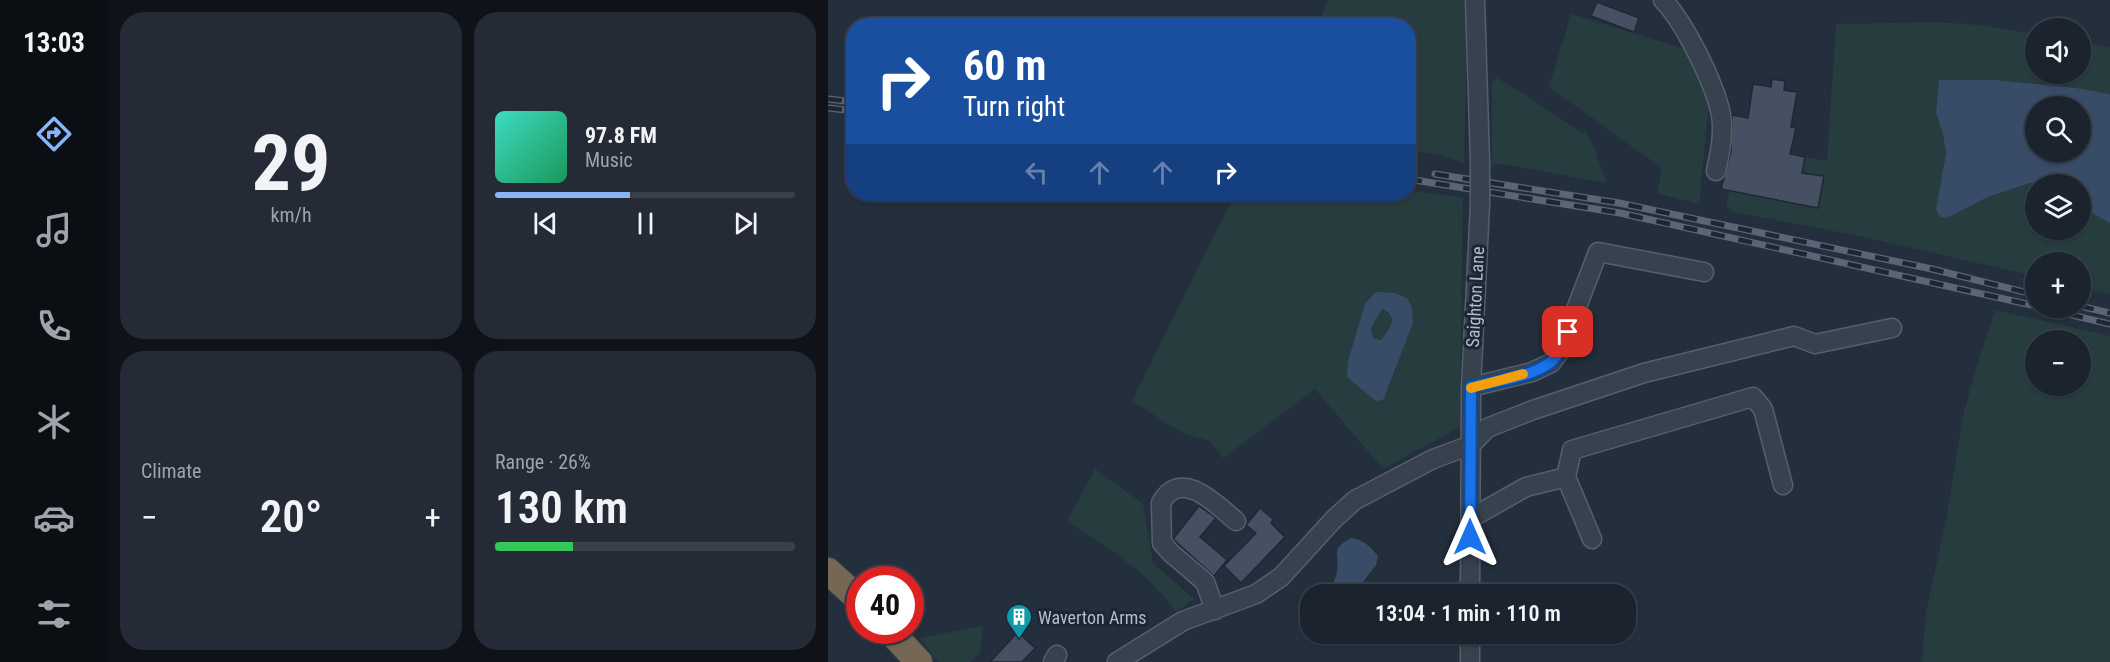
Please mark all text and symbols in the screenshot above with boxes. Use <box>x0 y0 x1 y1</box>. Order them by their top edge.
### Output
map controls <box>2025 18 2091 396</box>
button: sound <box>2025 18 2091 84</box>
text: 13:03 <box>23 27 85 59</box>
text: 60 m <box>963 41 1046 90</box>
icon: right <box>864 42 942 120</box>
text: Turn right <box>963 91 1065 123</box>
button: search <box>2025 96 2091 162</box>
icon: directions <box>33 113 75 155</box>
text: 29 <box>252 118 330 209</box>
text: 97.8 FM <box>585 123 657 148</box>
text: Music <box>585 148 633 172</box>
icon: left <box>1020 156 1053 189</box>
icon: ahead <box>1083 156 1116 189</box>
icon: ahead <box>1146 156 1179 189</box>
icon: right <box>1209 156 1242 189</box>
button: layers <box>2025 174 2091 240</box>
text: km/h <box>270 203 312 227</box>
icon: previous <box>529 207 562 240</box>
icon: pause <box>629 207 662 240</box>
icon: next <box>729 207 762 240</box>
icon: music <box>33 209 75 251</box>
street label: Saighton Lane <box>1462 246 1488 348</box>
button: + <box>2025 252 2091 318</box>
icon: phone <box>33 305 75 347</box>
pin <box>1542 306 1593 357</box>
icon: arrive <box>1551 315 1584 348</box>
button: − <box>2025 330 2091 396</box>
icon: climate <box>33 401 75 443</box>
text: Range · 26% <box>495 450 591 474</box>
text: Climate <box>141 459 201 483</box>
text: 130 km <box>495 481 628 534</box>
text: 20° <box>260 490 322 543</box>
icon: car <box>33 497 75 539</box>
text: − <box>141 498 158 537</box>
text: + <box>425 498 441 537</box>
position arrow <box>1438 505 1502 569</box>
speed limit sign: 40 <box>846 566 924 644</box>
icon: filters <box>33 593 75 635</box>
text: 13:04 · 1 min · 110 m <box>1375 601 1561 626</box>
building icon: Waverton Arms <box>1004 602 1034 640</box>
place label: Waverton Arms <box>1038 607 1147 628</box>

